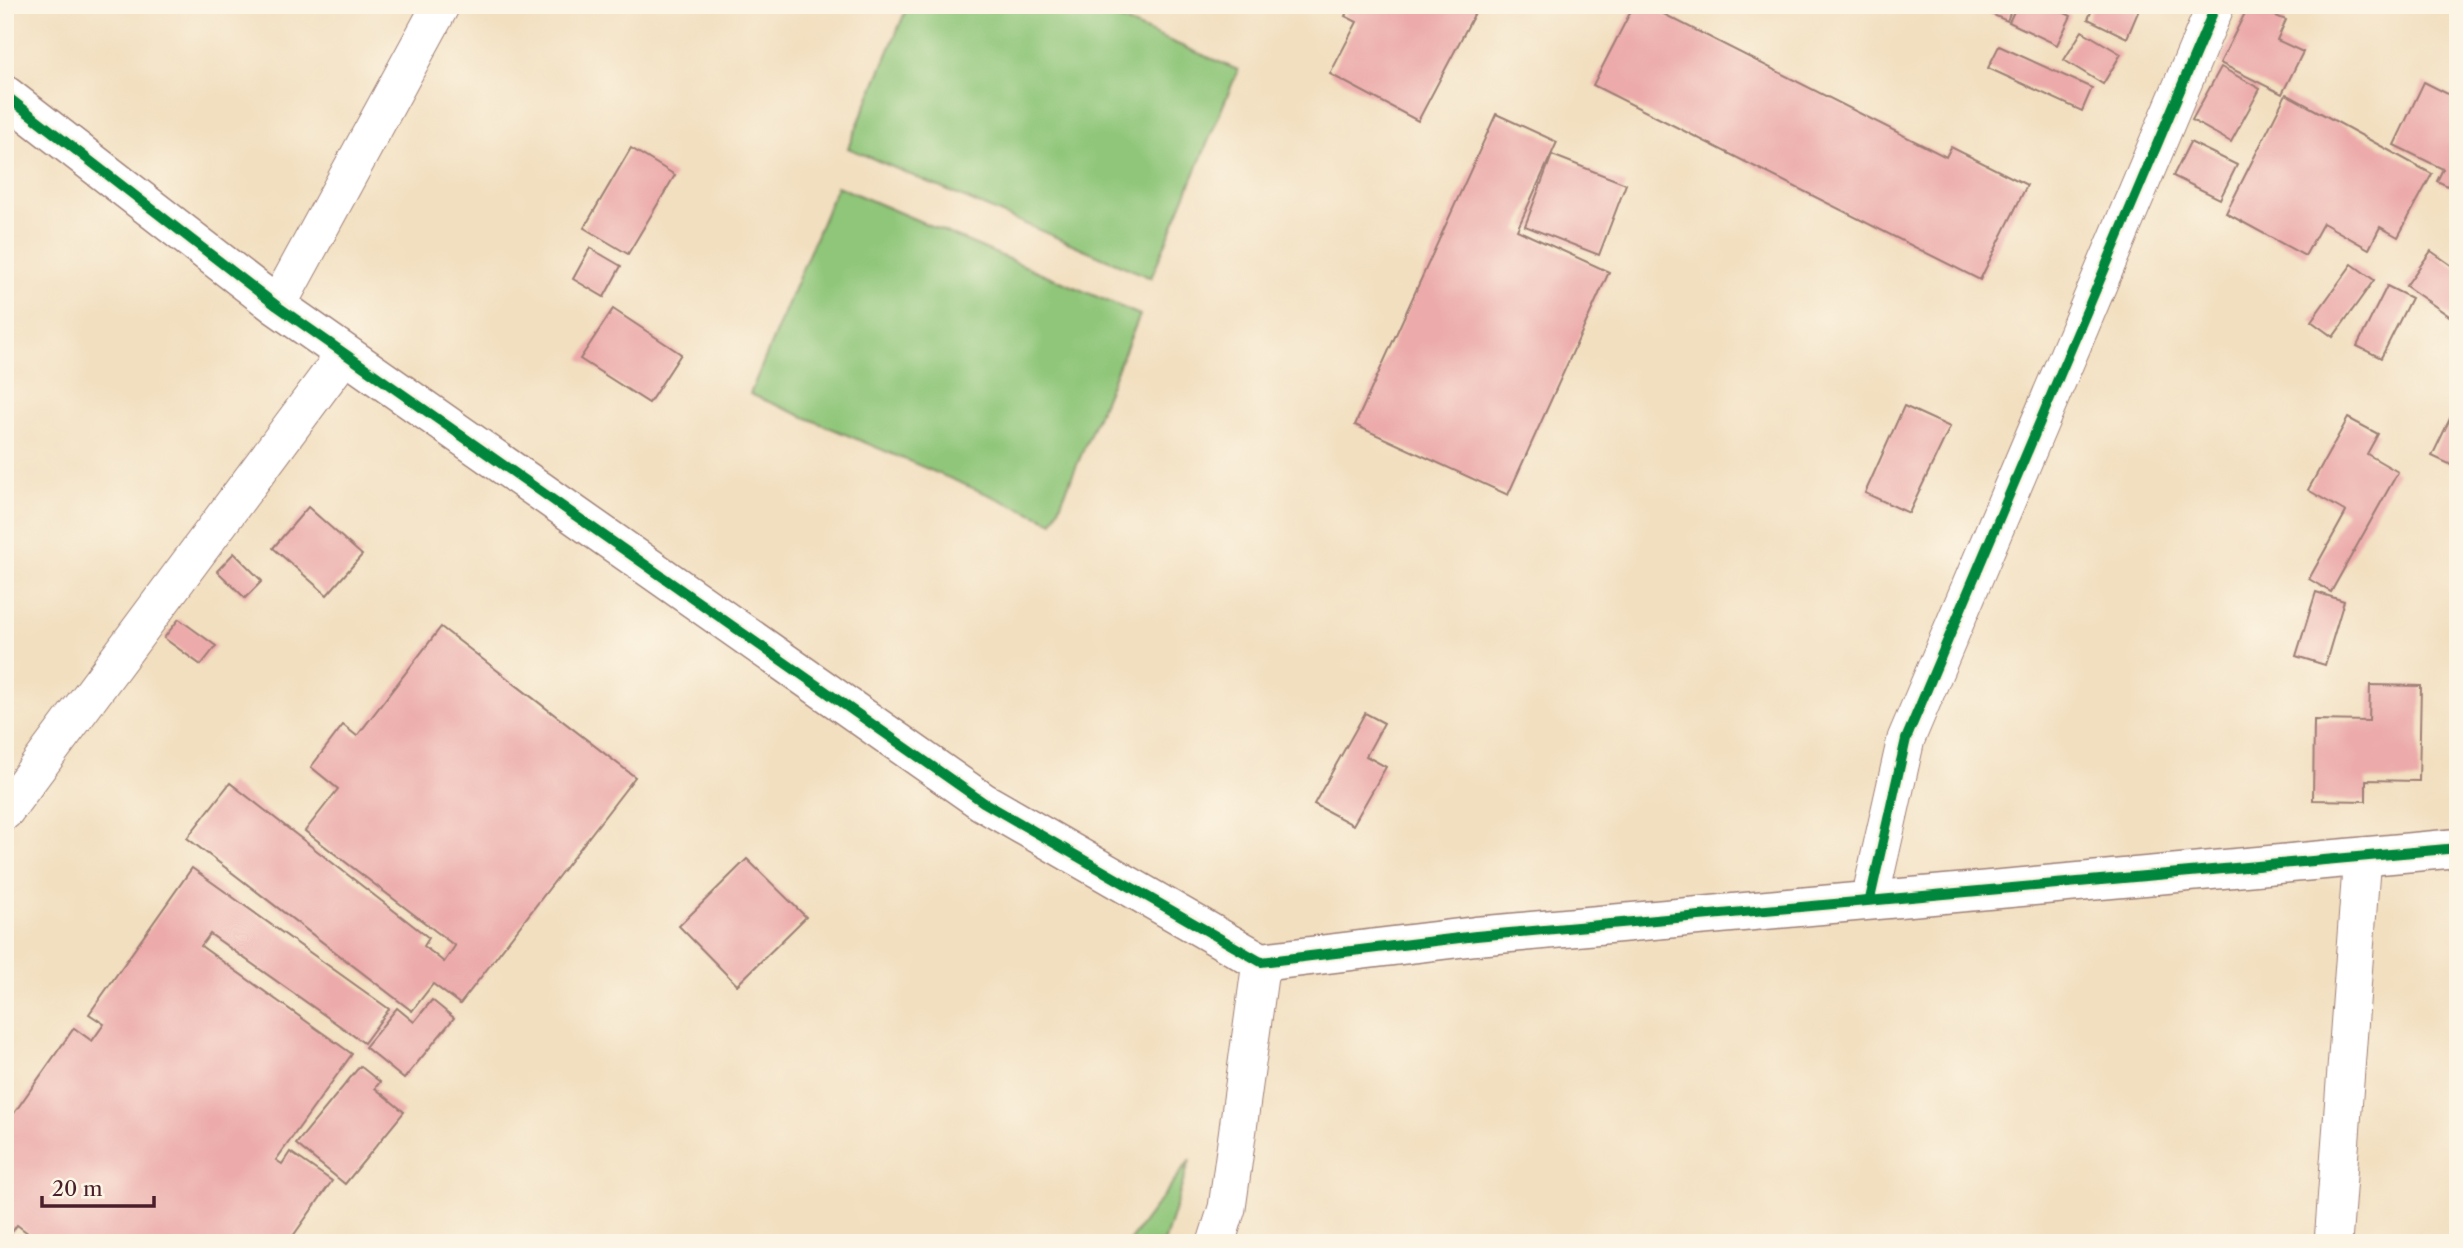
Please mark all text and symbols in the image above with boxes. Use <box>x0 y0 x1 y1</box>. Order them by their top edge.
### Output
scale bar <box>42 1164 154 1208</box>
text: 20 m <box>52 1176 103 1201</box>

